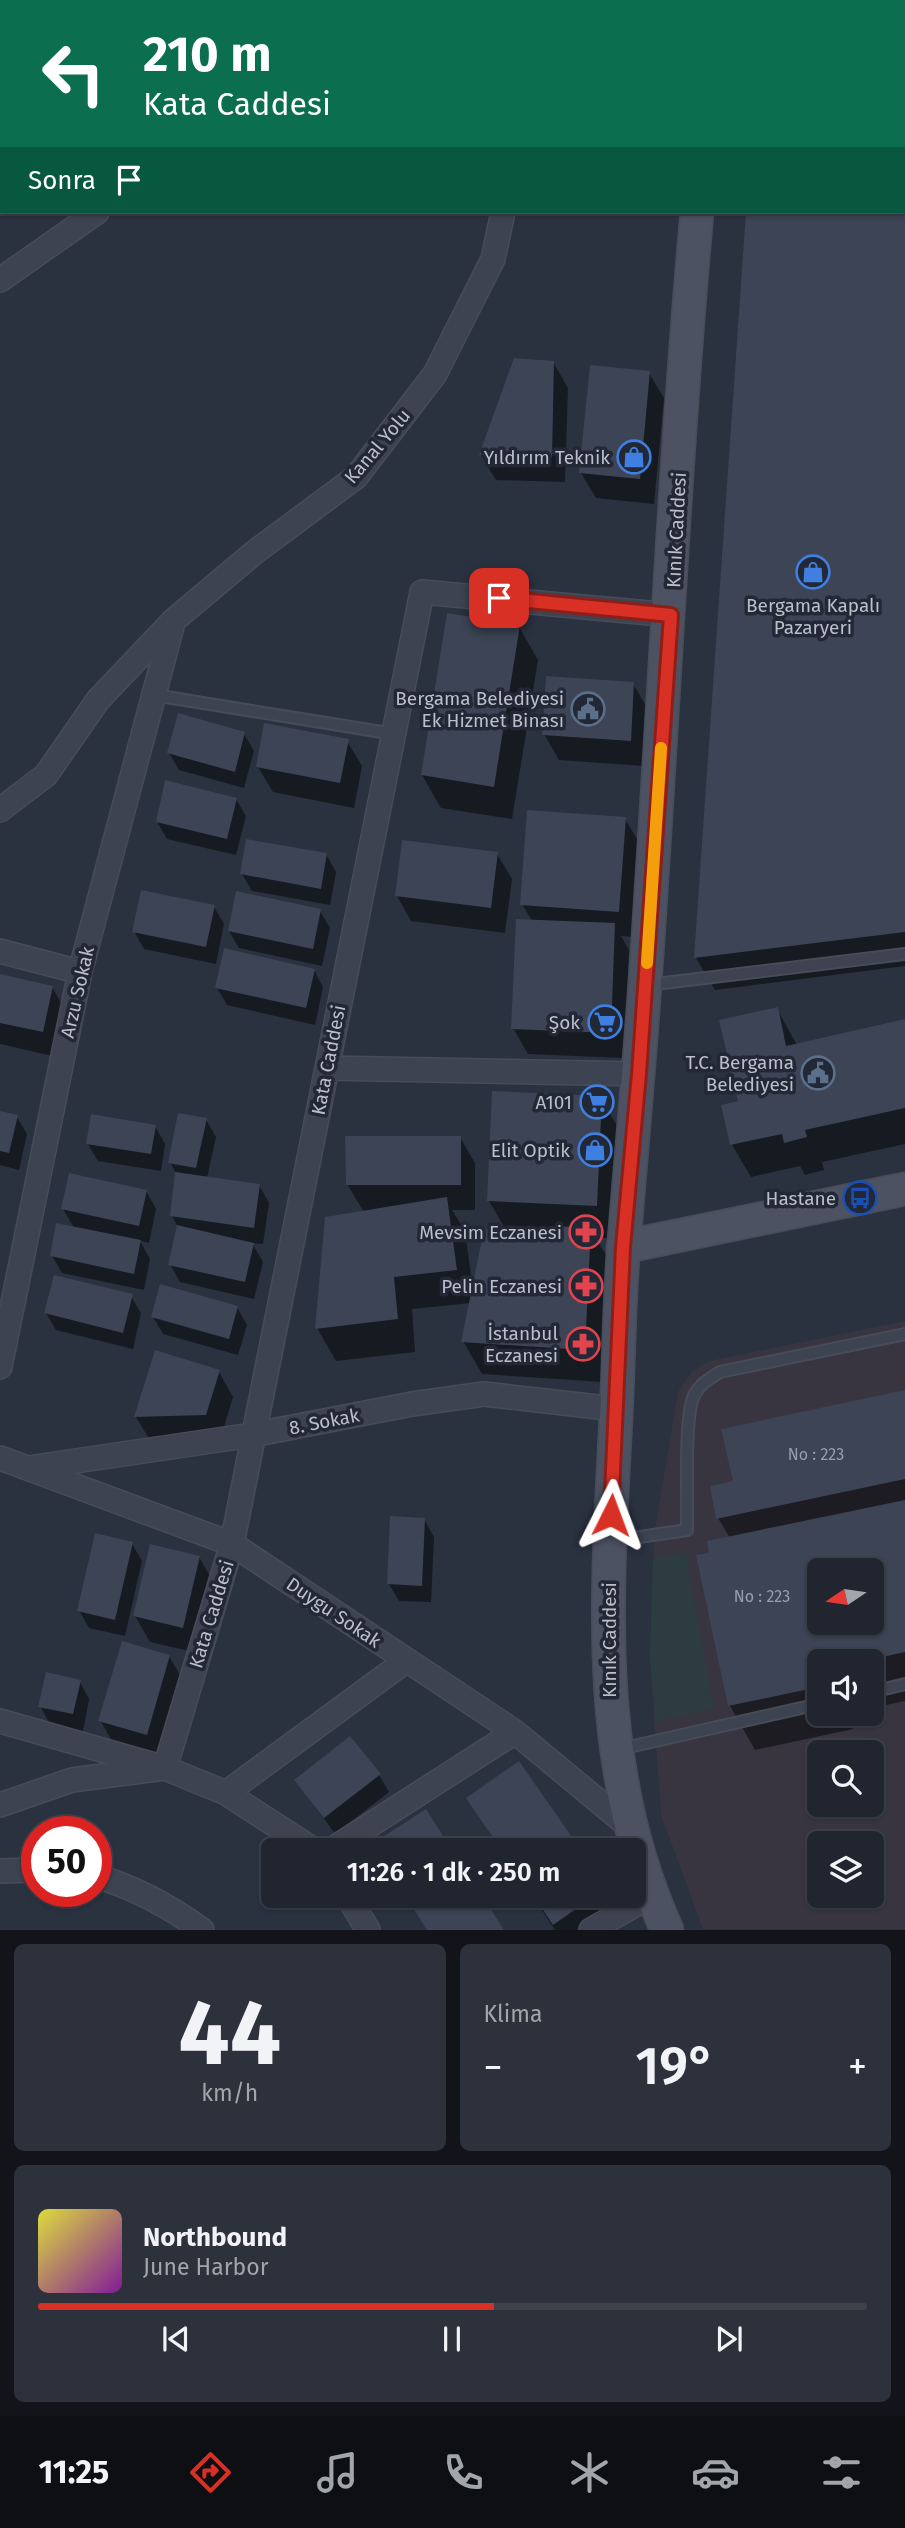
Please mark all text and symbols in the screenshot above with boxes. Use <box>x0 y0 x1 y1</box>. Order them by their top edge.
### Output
text: 210 m <box>143 25 272 84</box>
icon: left <box>28 28 119 119</box>
text: Kata Caddesi <box>143 85 331 123</box>
icon: arrive <box>110 161 148 199</box>
text: Sonra <box>28 165 96 196</box>
street label: Kanal Yolu <box>340 404 415 488</box>
shop icon: Yıldırım Teknik <box>615 438 653 476</box>
place label: Yıldırım Teknik <box>484 446 610 469</box>
street label: Kınık Caddesi <box>662 472 691 589</box>
shop icon: Bergama Kapalı Pazaryeri <box>794 553 832 591</box>
pin <box>469 568 529 628</box>
icon: arrive <box>480 579 518 617</box>
place label: Bergama Kapalı Pazaryeri <box>746 594 880 639</box>
place label: Bergama Belediyesi Ek Hizmet Binası <box>395 687 564 732</box>
public building icon: Bergama Belediyesi Ek Hizmet Binası <box>569 690 607 728</box>
street label: Arzu Sokak <box>56 944 99 1040</box>
street label: Kata Caddesi <box>307 1003 350 1117</box>
supermarket icon: Şok <box>586 1003 624 1041</box>
place label: Şok <box>549 1011 580 1034</box>
place label: T.C. Bergama Belediyesi <box>685 1051 794 1096</box>
public building icon: T.C. Bergama Belediyesi <box>799 1054 837 1092</box>
supermarket icon: A101 <box>578 1083 616 1121</box>
place label: A101 <box>535 1091 572 1114</box>
shop icon: Elit Optik <box>576 1131 614 1169</box>
place label: Elit Optik <box>491 1139 570 1162</box>
bus stop icon: Hastane <box>841 1179 879 1217</box>
place label: Hastane <box>766 1187 836 1210</box>
pharmacy icon: Mevsim Eczanesi <box>567 1213 605 1251</box>
place label: Mevsim Eczanesi <box>419 1221 562 1244</box>
pharmacy icon: Pelin Eczanesi <box>567 1267 605 1305</box>
place label: Pelin Eczanesi <box>441 1275 562 1298</box>
place label: İstanbul Eczanesi <box>485 1322 558 1367</box>
pharmacy icon: İstanbul Eczanesi <box>564 1325 602 1363</box>
street label: 8. Sokak <box>287 1403 361 1440</box>
house number: No : 223 <box>788 1445 844 1464</box>
position arrow <box>574 1478 648 1552</box>
street label: Kata Caddesi <box>184 1557 239 1671</box>
north arrow <box>807 1558 884 1634</box>
map controls <box>807 1558 884 1908</box>
street label: Duygu Sokak <box>282 1572 386 1653</box>
street label: Kınık Caddesi <box>598 1582 621 1698</box>
house number: No : 223 <box>734 1587 790 1606</box>
button: sound <box>807 1649 884 1726</box>
button: search <box>807 1740 884 1817</box>
speed limit sign: 50 <box>21 1816 112 1907</box>
button: layers <box>807 1831 884 1908</box>
text: 11:26 · 1 dk · 250 m <box>347 1857 560 1888</box>
text: 44 <box>178 1979 281 2088</box>
text: Klima <box>484 2000 543 2028</box>
text: 19° <box>636 2035 715 2098</box>
text: − <box>484 2044 503 2090</box>
text: + <box>848 2044 867 2090</box>
text: km/h <box>201 2079 258 2107</box>
text: Northbound <box>143 2222 287 2253</box>
text: June Harbor <box>143 2253 269 2281</box>
icon: previous <box>157 2320 195 2358</box>
icon: pause <box>433 2320 471 2358</box>
icon: next <box>710 2320 748 2358</box>
icon: directions <box>186 2448 235 2497</box>
icon: music <box>313 2448 362 2497</box>
icon: phone <box>439 2448 488 2497</box>
icon: climate <box>565 2448 614 2497</box>
icon: car <box>691 2448 740 2497</box>
icon: filters <box>817 2448 866 2497</box>
text: 11:25 <box>39 2453 109 2491</box>

